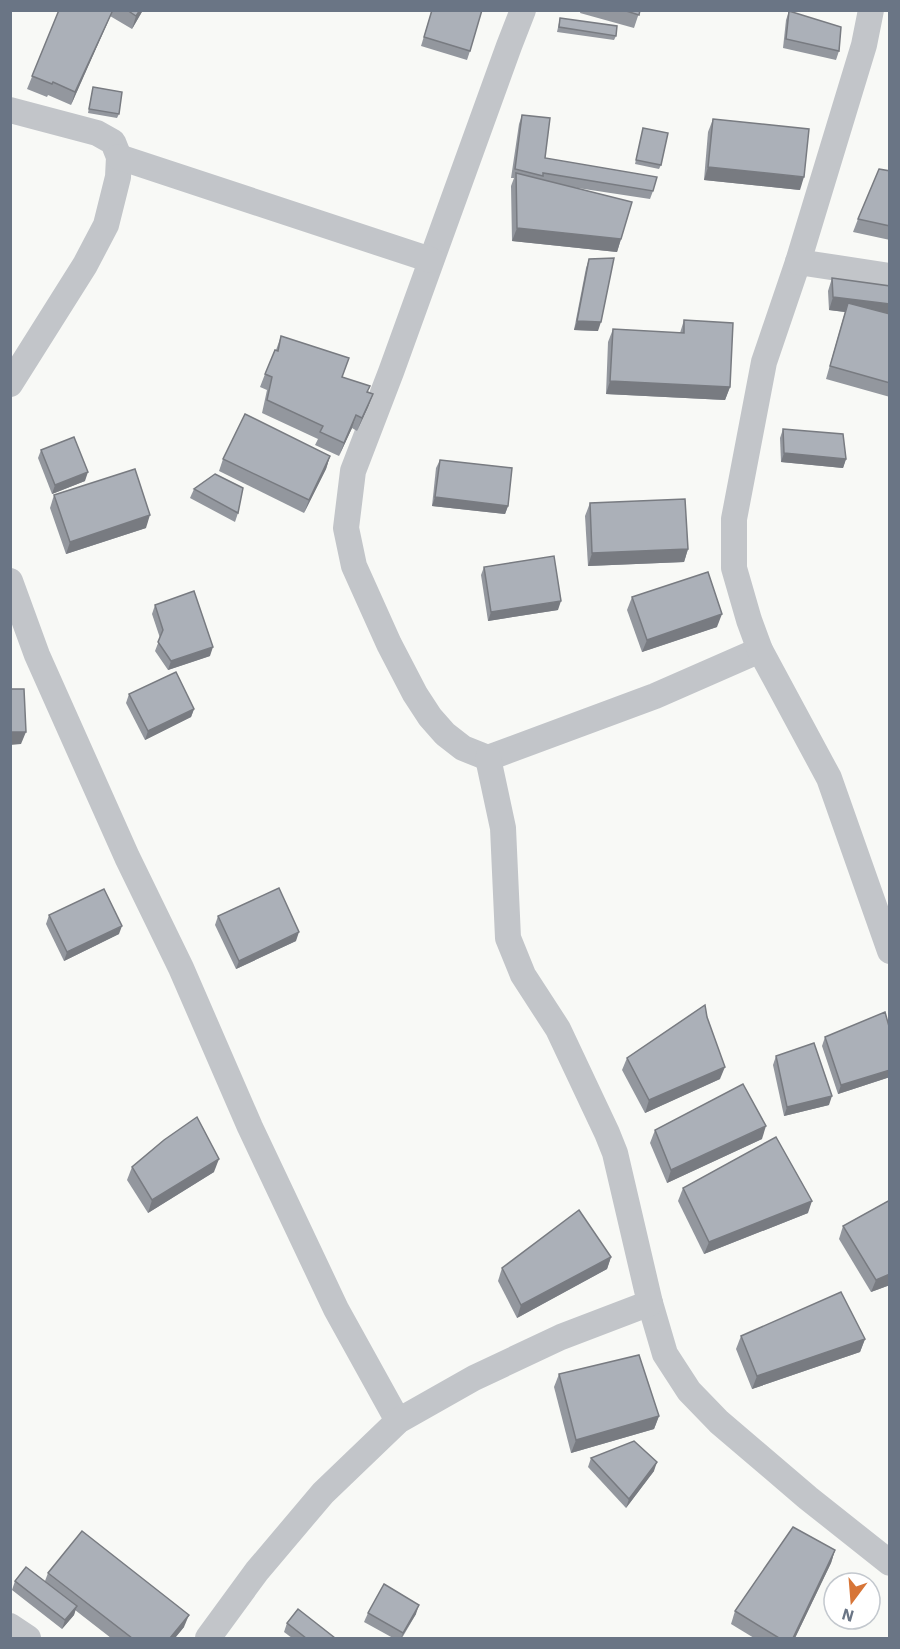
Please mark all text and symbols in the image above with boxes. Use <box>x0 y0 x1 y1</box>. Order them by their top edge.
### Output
north arrow <box>822 1571 882 1631</box>
text: N <box>840 1604 856 1627</box>

